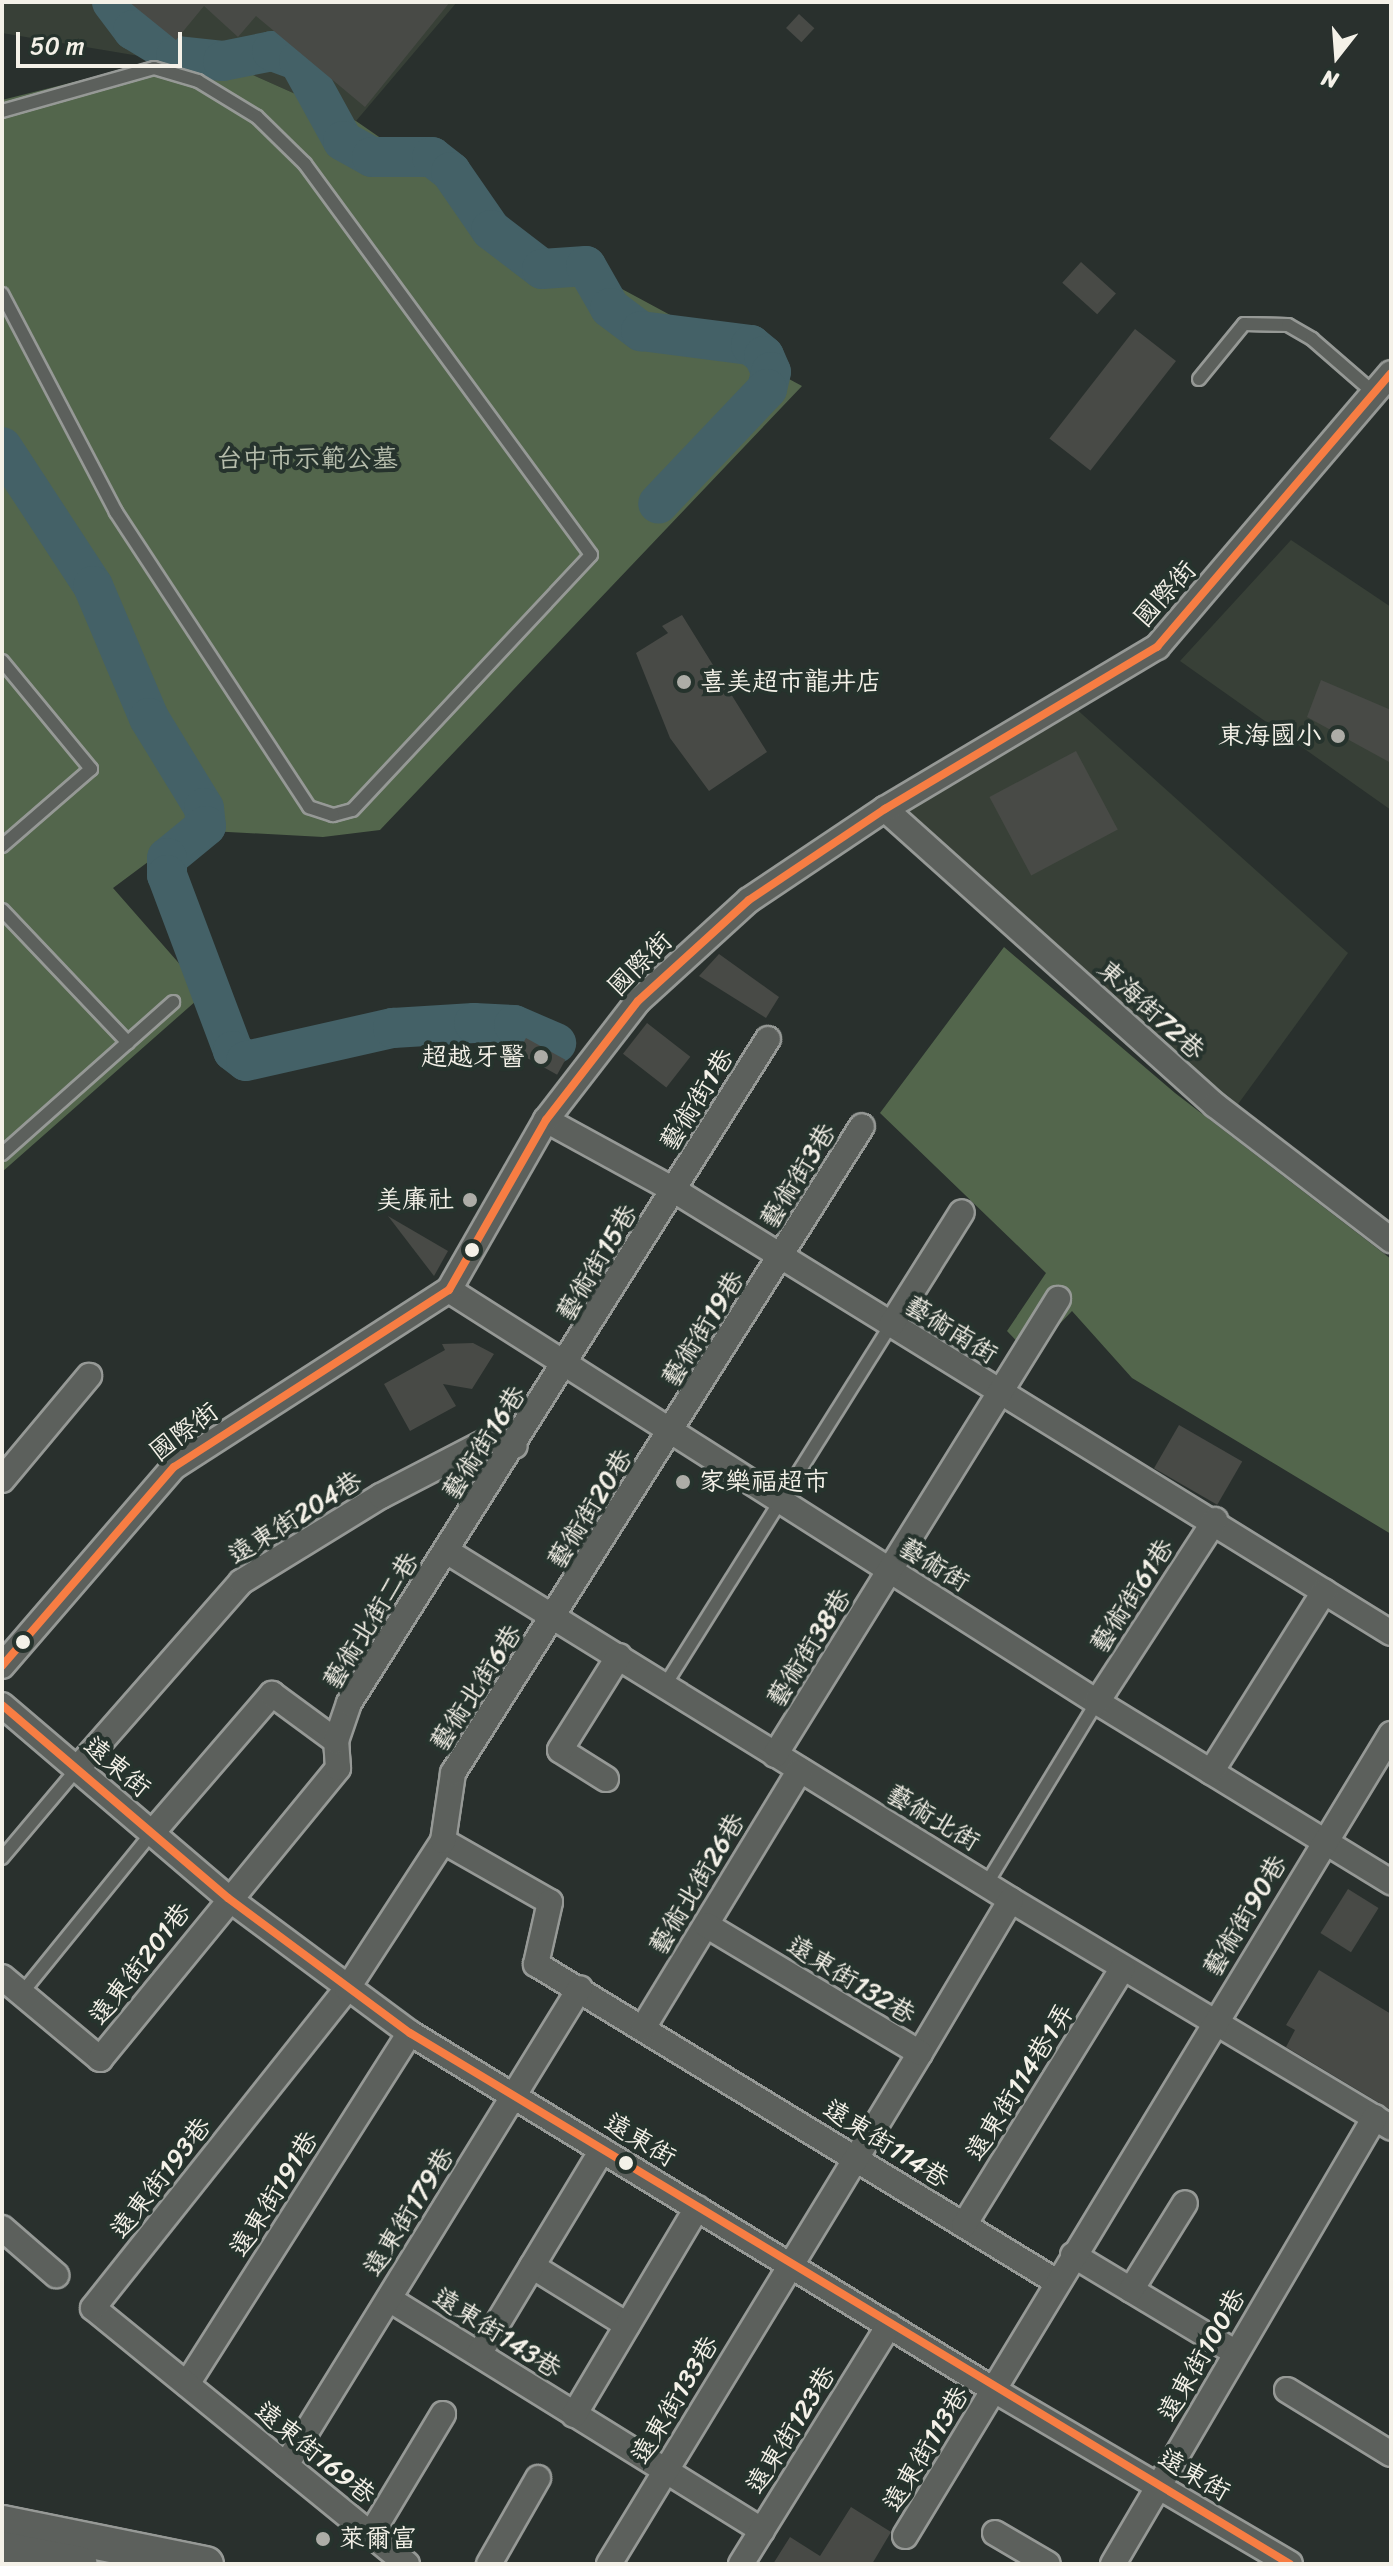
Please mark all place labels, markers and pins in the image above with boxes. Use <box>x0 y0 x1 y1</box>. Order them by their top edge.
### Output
place label: 喜美超市龍井店 <box>700 666 882 698</box>
marker: 喜美超市龍井店 <box>675 673 693 691</box>
place label: 東海國小 <box>1218 720 1322 752</box>
marker: 東海國小 <box>1329 727 1347 745</box>
place label: 超越牙醫 <box>421 1041 525 1073</box>
marker: 超越牙醫 <box>532 1048 550 1066</box>
place label: 美廉社 <box>376 1184 454 1216</box>
marker: 美廉社 <box>461 1191 479 1209</box>
unlabelled marker <box>464 1242 480 1258</box>
place label: 家樂福超市 <box>699 1466 829 1498</box>
marker: 家樂福超市 <box>674 1473 692 1491</box>
unlabelled marker <box>15 1634 31 1650</box>
unlabelled marker <box>618 2155 634 2171</box>
place label: 萊爾富 <box>339 2523 417 2555</box>
marker: 萊爾富 <box>314 2530 332 2548</box>

